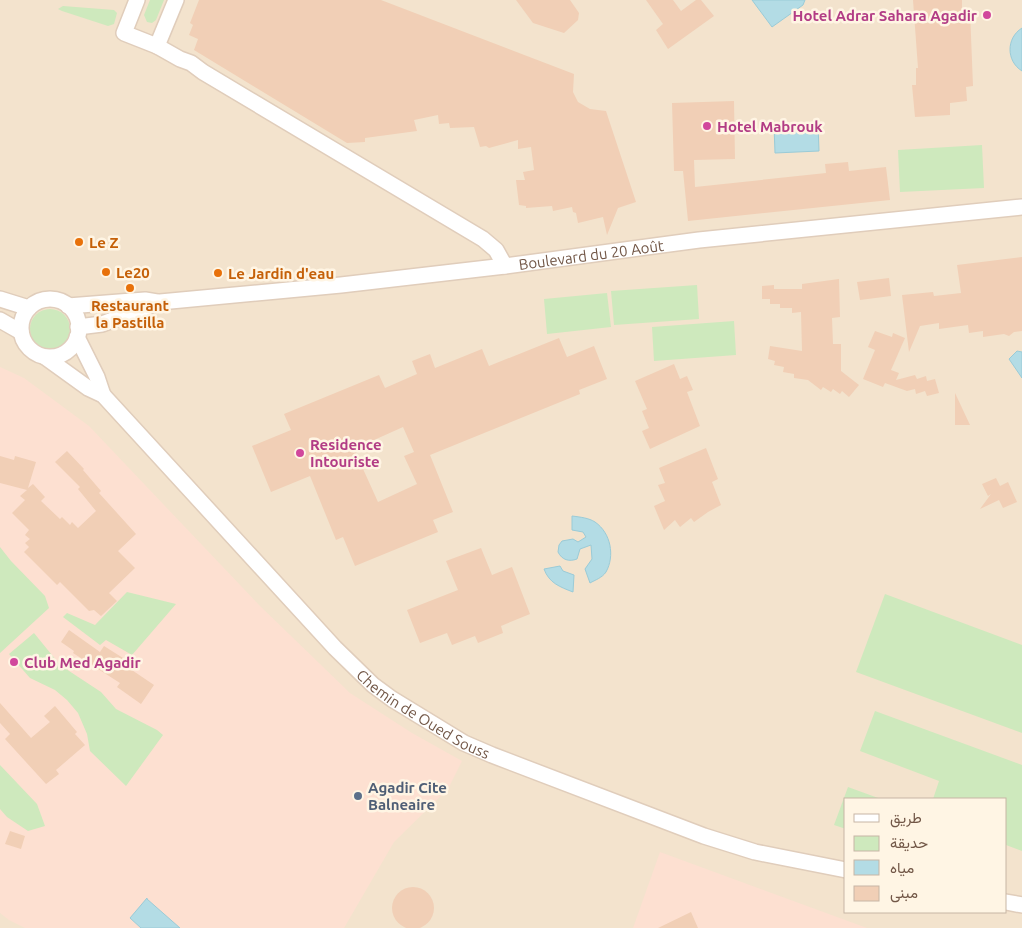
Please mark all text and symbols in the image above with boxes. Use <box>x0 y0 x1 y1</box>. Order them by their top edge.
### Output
place label: Hotel Adrar Sahara Agadir <box>793 7 978 24</box>
marker: Hotel Adrar Sahara Agadir <box>981 9 993 21</box>
place label: Hotel Mabrouk <box>717 118 823 135</box>
marker: Hotel Mabrouk <box>701 120 713 132</box>
place label: Le Z <box>89 234 118 251</box>
marker: Le Z <box>73 236 85 248</box>
street label: Boulevard du 20 Août <box>518 236 665 273</box>
place label: Le20 <box>116 264 150 281</box>
place label: Le Jardin d'eau <box>228 265 334 282</box>
marker: Le20 <box>100 266 112 278</box>
marker: Le Jardin d'eau <box>212 267 224 279</box>
marker: Restaurant la Pastilla <box>124 282 136 294</box>
place label: Restaurant la Pastilla <box>91 297 169 331</box>
place label: Residence Intouriste <box>310 436 382 470</box>
marker: Residence Intouriste <box>294 447 306 459</box>
place label: Club Med Agadir <box>24 654 142 671</box>
marker: Club Med Agadir <box>8 656 20 668</box>
street label: Chemin de Oued Souss <box>353 666 492 762</box>
place label: Agadir Cite Balneaire <box>368 779 447 813</box>
marker: Agadir Cite Balneaire <box>352 790 364 802</box>
legend <box>844 798 1007 913</box>
text: طريق <box>890 809 922 828</box>
text: حديقة <box>890 834 928 852</box>
text: مياه <box>890 859 914 877</box>
text: مبنى <box>890 884 918 903</box>

